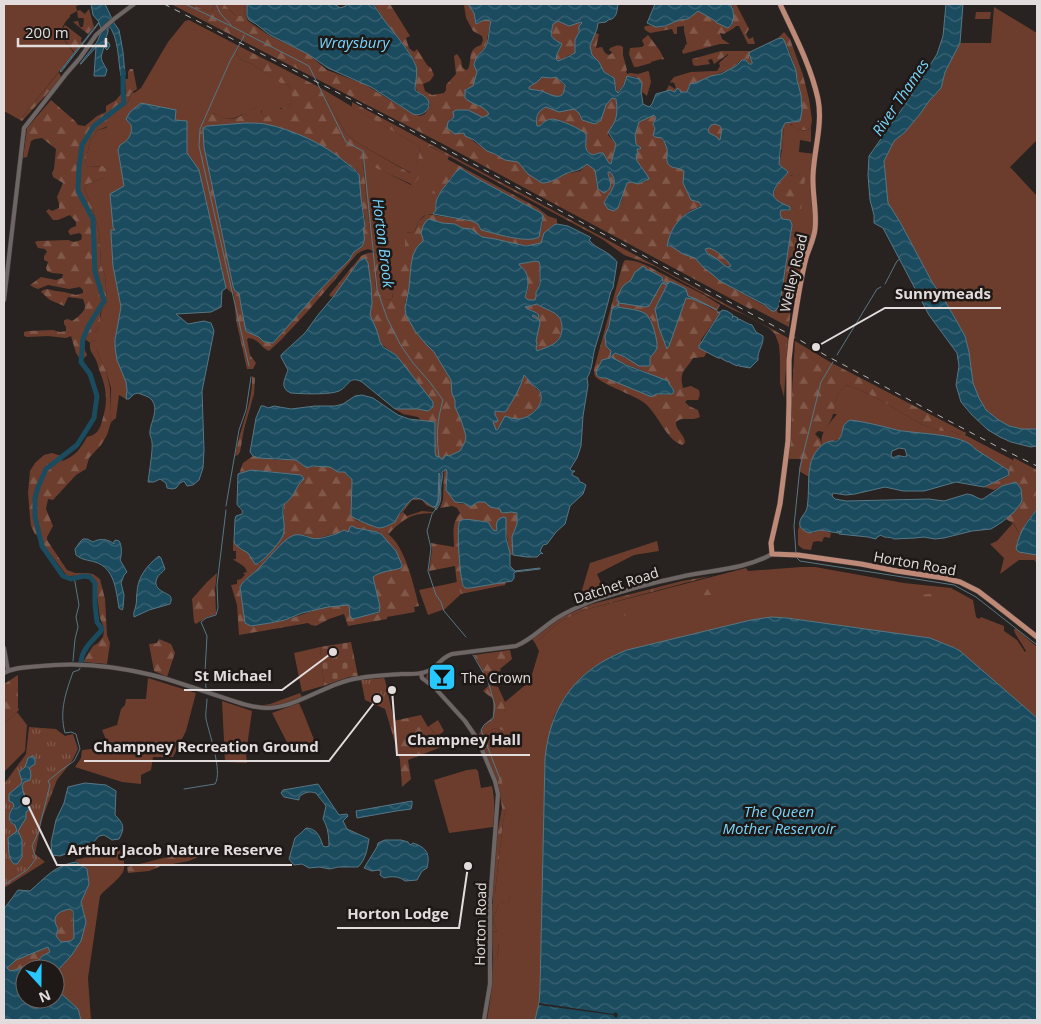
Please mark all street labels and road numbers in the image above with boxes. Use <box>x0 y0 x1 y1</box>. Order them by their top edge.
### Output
street label: Welley Road <box>775 232 811 314</box>
street label: Horton Road <box>872 546 958 580</box>
street label: Datchet Road <box>571 562 661 608</box>
street label: Horton Road <box>470 882 490 966</box>

